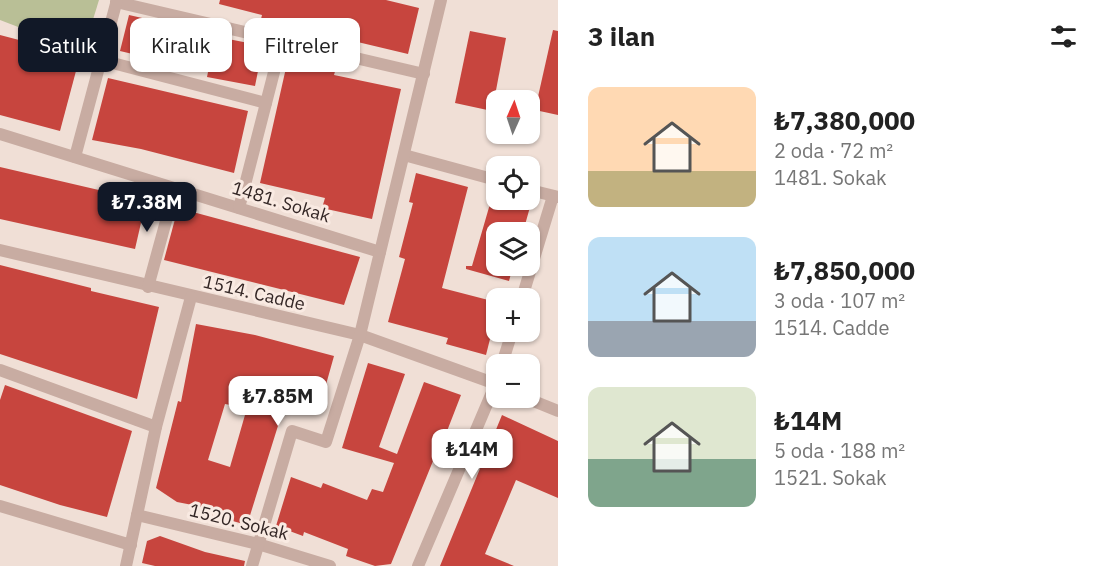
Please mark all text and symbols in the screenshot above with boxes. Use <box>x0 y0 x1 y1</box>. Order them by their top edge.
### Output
chip: Satılık <box>18 18 118 72</box>
chip: Kiralık <box>130 18 232 72</box>
chip: Filtreler <box>244 18 360 72</box>
text: 3 ilan <box>588 19 655 53</box>
icon: filters <box>1047 20 1080 53</box>
north arrow <box>486 90 540 144</box>
map controls <box>486 90 540 408</box>
text: ₺7,380,000 <box>774 103 915 137</box>
icon: home <box>636 111 708 183</box>
text: 2 oda · 72 m² <box>774 137 893 164</box>
button: locate <box>486 156 540 210</box>
text: 1481. Sokak <box>774 164 887 191</box>
street label: 1481. Sokak <box>229 176 333 227</box>
pin: ₺7.38M <box>98 182 196 233</box>
text: ₺7.38M <box>112 188 182 215</box>
button: layers <box>486 222 540 276</box>
text: ₺7,850,000 <box>774 253 915 287</box>
icon: home <box>636 261 708 333</box>
street label: 1514. Cadde <box>201 270 307 315</box>
text: 3 oda · 107 m² <box>774 287 905 314</box>
button: + <box>486 288 540 342</box>
text: 1514. Cadde <box>774 314 889 341</box>
button: − <box>486 354 540 408</box>
pin: ₺7.85M <box>229 376 327 427</box>
text: ₺7.85M <box>243 382 313 409</box>
text: ₺14M <box>774 403 842 437</box>
icon: home <box>636 411 708 483</box>
pin: ₺14M <box>436 429 508 480</box>
text: ₺14M <box>446 435 498 462</box>
text: 5 oda · 188 m² <box>774 437 905 464</box>
text: 1521. Sokak <box>774 464 887 491</box>
street label: 1520. Sokak <box>187 498 292 545</box>

